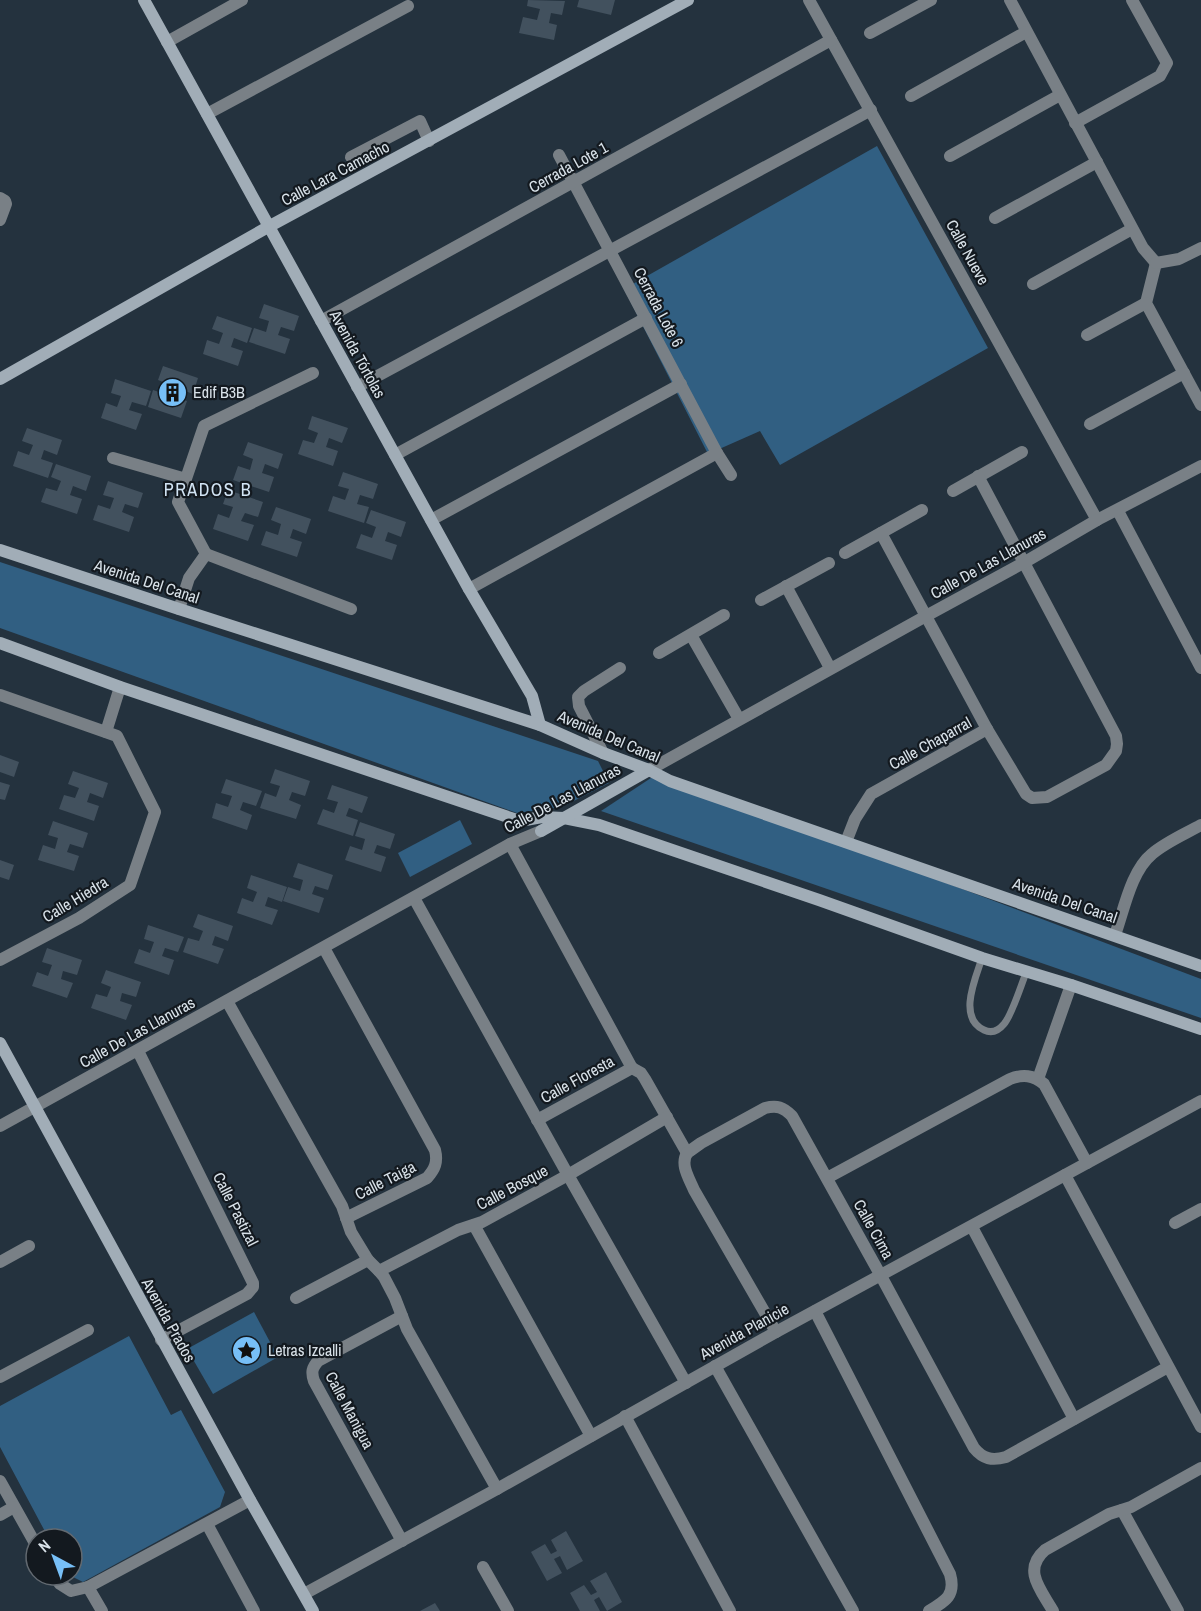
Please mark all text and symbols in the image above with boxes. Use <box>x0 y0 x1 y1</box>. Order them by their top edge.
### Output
street label: Calle Lara Camacho <box>277 135 393 211</box>
street label: Cerrada Lote 1 <box>524 136 612 198</box>
street label: Calle Nueve <box>941 215 995 289</box>
street label: Cerrada Lote 6 <box>629 263 689 351</box>
street label: Avenida Tórtolas <box>324 305 391 402</box>
building icon: Edif B3B <box>156 376 188 408</box>
place label: Edif B3B <box>193 381 245 403</box>
district label: PRADOS B <box>164 477 252 502</box>
street label: Calle De Las Llanuras <box>926 522 1050 604</box>
street label: Avenida Del Canal <box>91 553 202 608</box>
street label: Avenida Del Canal <box>554 704 664 767</box>
street label: Calle Chaparral <box>885 711 975 775</box>
street label: Calle De Las Llanuras <box>500 758 624 838</box>
street label: Calle Hiedra <box>38 870 113 927</box>
street label: Avenida Del Canal <box>1009 872 1120 928</box>
street label: Calle De Las Llanuras <box>75 991 199 1073</box>
street label: Calle Floresta <box>536 1049 618 1108</box>
street label: Calle Taiga <box>351 1155 420 1205</box>
street label: Calle Bosque <box>472 1159 552 1215</box>
street label: Calle Pastizal <box>208 1168 264 1250</box>
street label: Calle Cima <box>849 1195 900 1263</box>
street label: Avenida Prados <box>136 1273 201 1366</box>
street label: Avenida Planicie <box>695 1297 793 1365</box>
place icon: Letras Izcalli <box>231 1334 263 1366</box>
place label: Letras Izcalli <box>268 1339 342 1361</box>
street label: Calle Manigua <box>320 1367 380 1453</box>
north arrow <box>24 1527 84 1587</box>
text: N <box>33 1534 55 1557</box>

